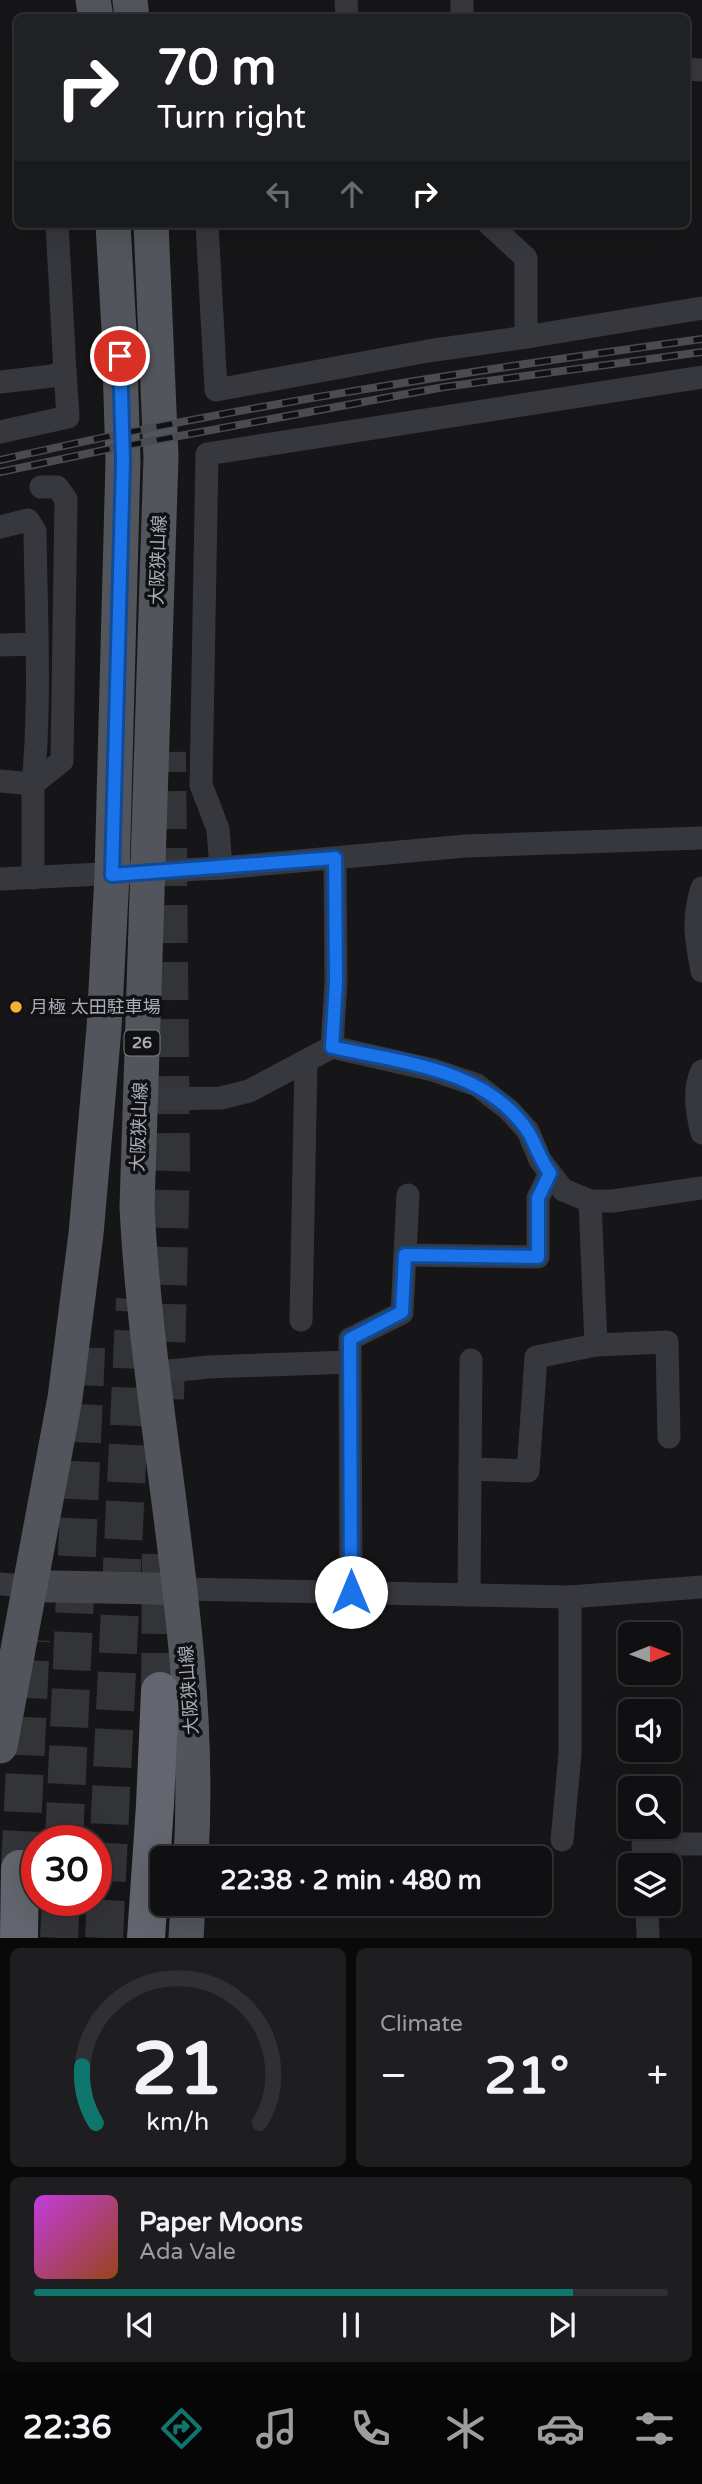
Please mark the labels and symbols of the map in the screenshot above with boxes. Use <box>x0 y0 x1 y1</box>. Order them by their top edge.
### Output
pin <box>90 326 150 386</box>
street label: 大阪狭山線 <box>145 515 171 605</box>
place label: 月極 太田駐車場 <box>30 996 161 1018</box>
marker: 月極 太田駐車場 <box>8 999 24 1015</box>
road number: 26 <box>124 1030 160 1056</box>
street label: 大阪狭山線 <box>126 1082 152 1172</box>
position arrow <box>314 1555 388 1629</box>
north arrow <box>618 1622 681 1685</box>
street label: 大阪狭山線 <box>175 1644 203 1736</box>
speed limit sign: 30 <box>21 1825 112 1916</box>

